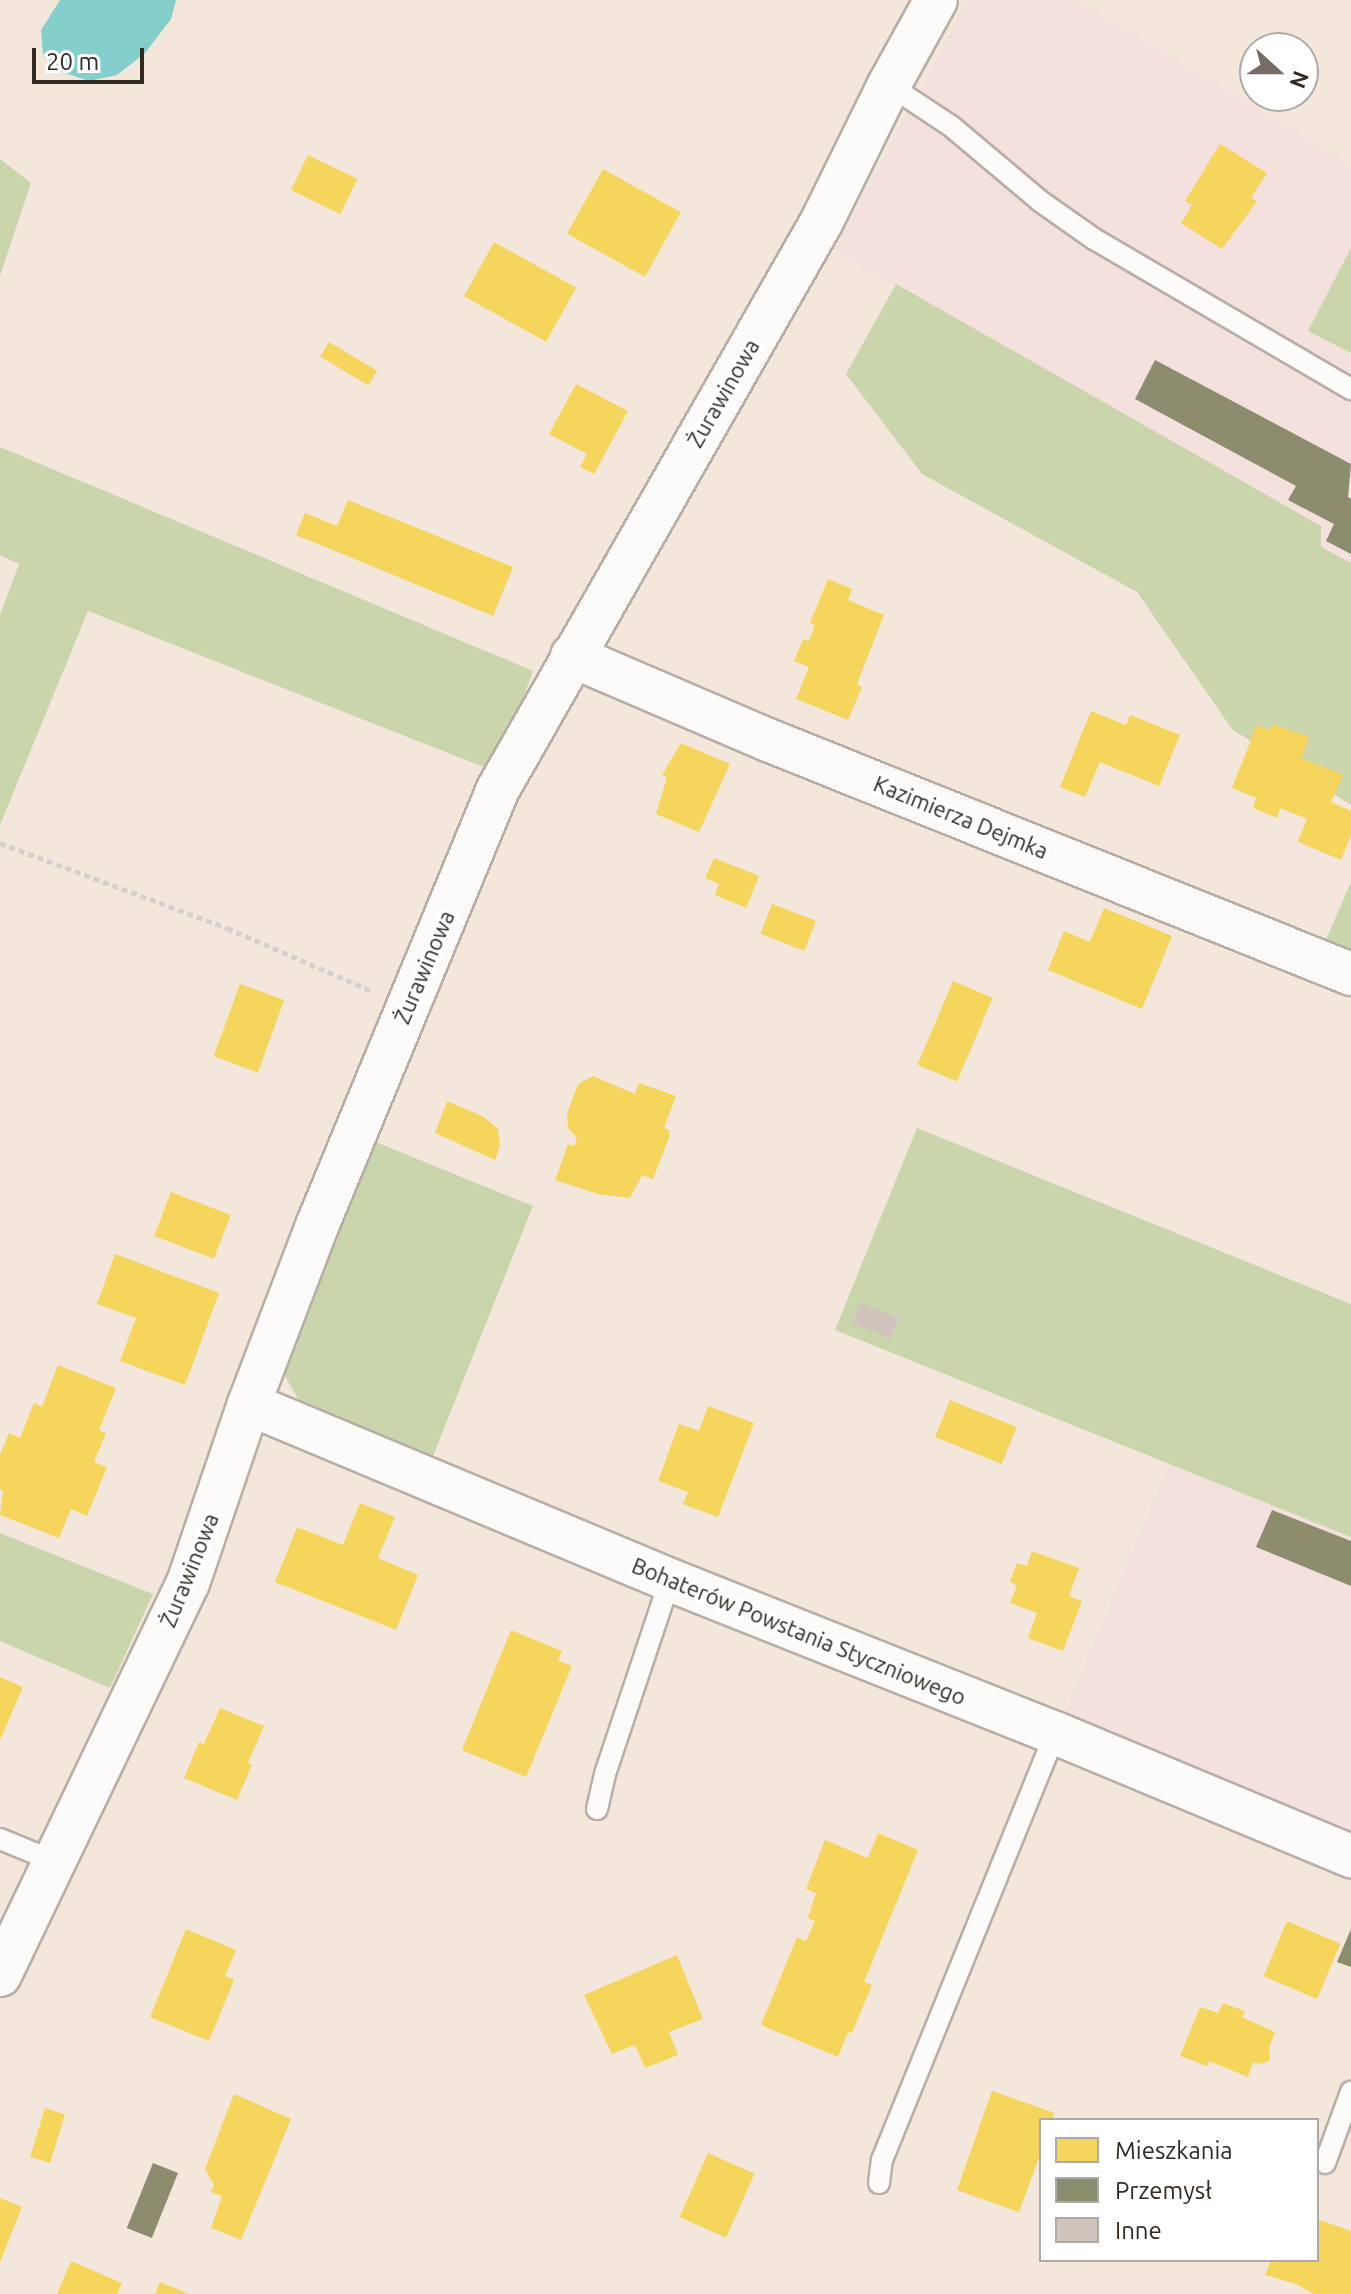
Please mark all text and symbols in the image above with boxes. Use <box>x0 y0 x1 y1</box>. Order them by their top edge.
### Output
scale bar <box>36 32 148 82</box>
north arrow <box>1239 32 1319 112</box>
text: 20 m <box>46 48 99 75</box>
text: N <box>1285 68 1315 92</box>
street label: Żurawinowa <box>681 334 765 452</box>
street label: Kazimierza Dejmka <box>870 770 1052 864</box>
street label: Żurawinowa <box>388 906 460 1028</box>
street label: Żurawinowa <box>154 1509 224 1631</box>
street label: Bohaterów Powstania Styczniowego <box>628 1552 970 1710</box>
legend <box>1039 2118 1319 2262</box>
text: Mieszkania <box>1115 2137 1233 2164</box>
text: Przemysł <box>1115 2177 1212 2204</box>
text: Inne <box>1115 2217 1162 2244</box>

